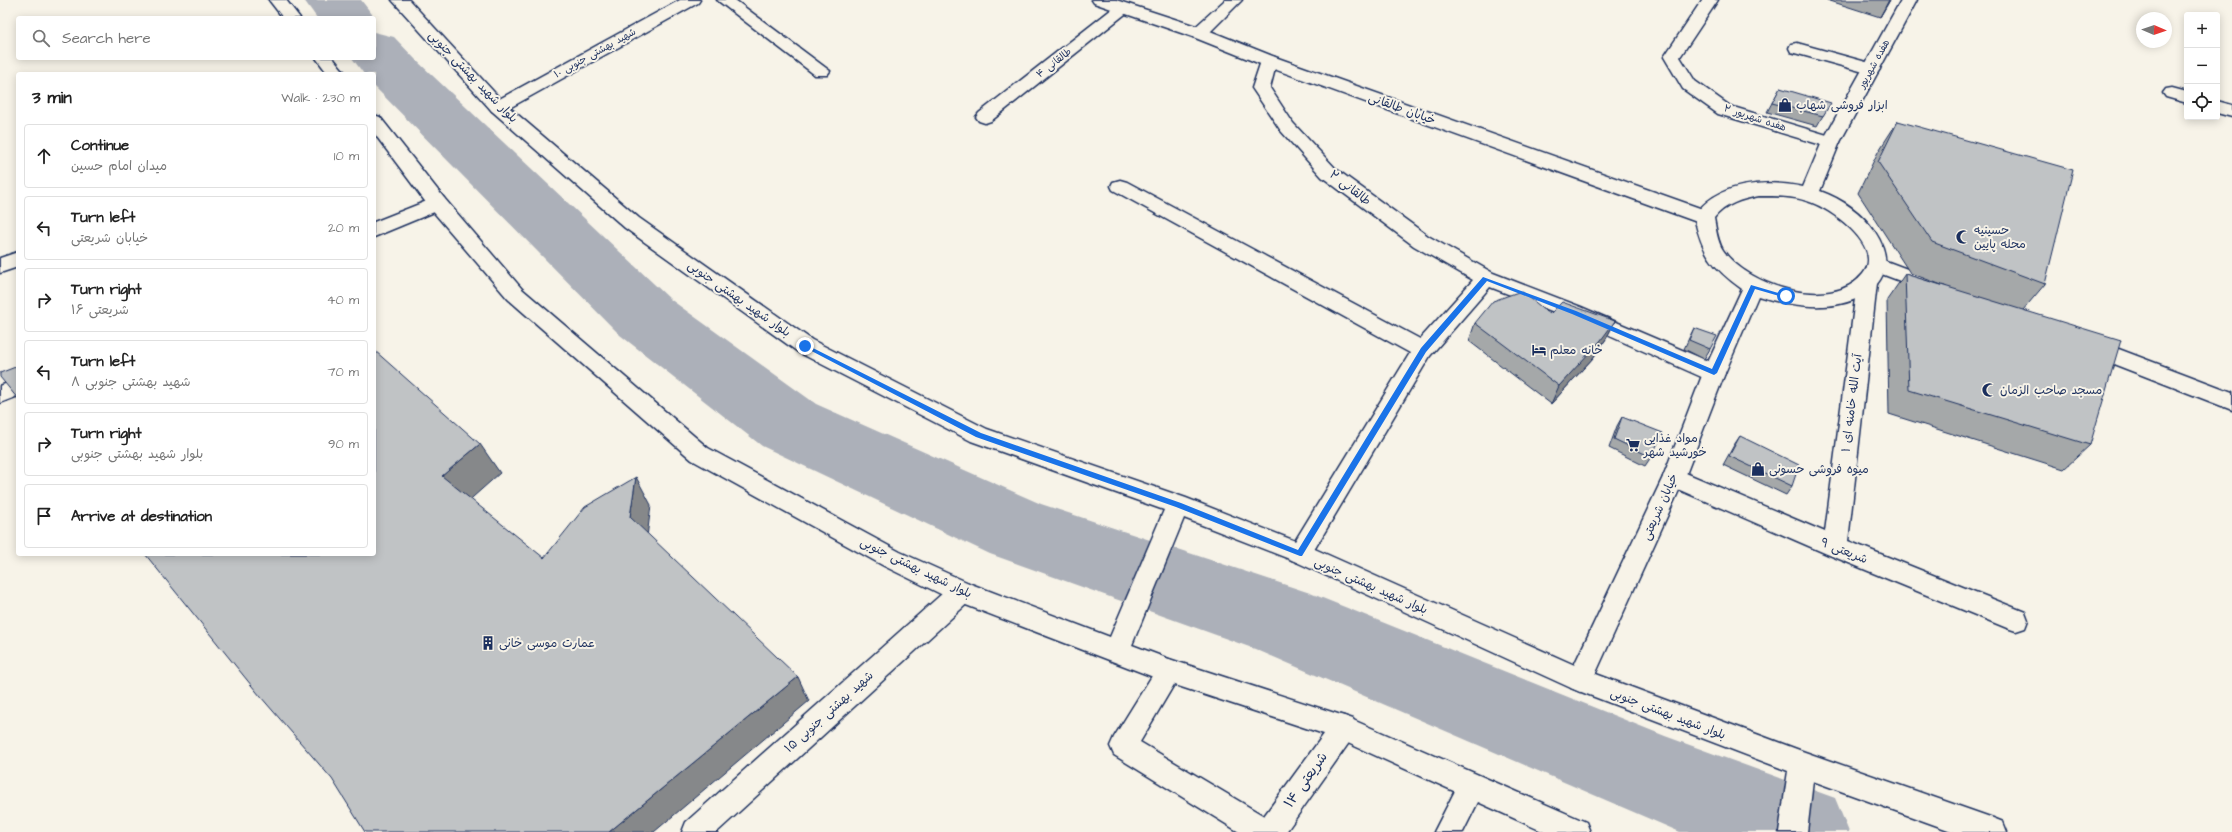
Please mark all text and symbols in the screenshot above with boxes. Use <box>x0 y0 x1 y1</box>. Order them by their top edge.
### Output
north arrow <box>2136 12 2172 48</box>
map controls <box>2184 12 2220 120</box>
button: + <box>2184 12 2220 48</box>
search box <box>16 16 376 60</box>
street label: شهید بهشتی جنوبی ۱۰ <box>551 25 639 81</box>
icon: search <box>30 27 52 49</box>
street label: بلوار شهید بهشتی جنوبی <box>424 27 522 127</box>
text: Search here <box>62 28 151 49</box>
street label: هفده شهریور <box>1854 37 1893 92</box>
street label: طالقانی ۴ <box>1033 45 1075 81</box>
button: − <box>2184 48 2220 84</box>
button: locate <box>2184 84 2220 120</box>
text: 3 min <box>32 86 72 110</box>
text: Walk · 230 m <box>281 89 360 107</box>
street label: خیابان طالقانی <box>1366 89 1438 129</box>
shop icon: ابزار فروشی شهاب <box>1777 97 1793 113</box>
place label: ابزار فروشی شهاب <box>1796 97 1888 114</box>
street label: هفده شهریور ۲ <box>1722 101 1788 135</box>
text: Continue <box>71 135 129 156</box>
icon: ahead <box>33 145 55 167</box>
text: 10 m <box>334 147 359 165</box>
text: میدان امام حسین <box>71 157 167 175</box>
street label: طالقانی ۲ <box>1326 166 1374 210</box>
text: Turn left <box>71 207 135 228</box>
icon: left <box>33 217 55 239</box>
text: 20 m <box>328 219 359 237</box>
place label: حسینیه محله پایین <box>1974 222 2026 253</box>
text: خیابان شریعتی <box>71 229 148 247</box>
mosque icon: حسینیه محله پایین <box>1955 229 1971 245</box>
street label: بلوار شهید بهشتی جنوبی <box>684 257 794 341</box>
text: Turn right <box>71 279 142 300</box>
route start <box>1777 287 1795 305</box>
icon: right <box>33 289 55 311</box>
text: 40 m <box>327 291 359 309</box>
text: شریعتی ۱۶ <box>71 301 129 319</box>
route end <box>796 337 814 355</box>
hotel icon: خانه معلم <box>1531 342 1547 358</box>
place label: خانه معلم <box>1550 342 1603 359</box>
text: Turn left <box>71 351 135 372</box>
street label: آیت الله خامنه ای ۱ <box>1838 352 1867 453</box>
icon: left <box>33 361 55 383</box>
text: 70 m <box>327 363 359 381</box>
text: شهید بهشتی جنوبی ۸ <box>71 373 191 391</box>
mosque icon: مسجد صاحب الزمان <box>1981 382 1997 398</box>
place label: مسجد صاحب الزمان <box>2000 382 2102 399</box>
text: Turn right <box>71 423 142 444</box>
place label: مواد غذایی خورشید شهر <box>1643 430 1707 461</box>
icon: right <box>33 433 55 455</box>
text: 90 m <box>328 435 359 453</box>
supermarket icon: مواد غذایی خورشید شهر <box>1625 437 1641 453</box>
text: بلوار شهید بهشتی جنوبی <box>71 445 203 463</box>
shop icon: میوه فروشی حسونی <box>1750 461 1766 477</box>
place label: میوه فروشی حسونی <box>1769 461 1869 478</box>
street label: خیابان شریعتی <box>1638 471 1682 543</box>
icon: arrive <box>33 505 55 527</box>
text: Arrive at destination <box>71 506 212 527</box>
street label: بلوار شهید بهشتی جنوبی <box>857 534 975 602</box>
street label: شریعتی ۹ <box>1818 534 1870 568</box>
street label: بلوار شهید بهشتی جنوبی <box>1312 553 1430 619</box>
building icon: عمارت موسی خانی <box>480 635 496 651</box>
place label: عمارت موسی خانی <box>499 635 595 652</box>
street label: شهید بهشتی جنوبی ۱۵ <box>781 667 877 757</box>
street label: بلوار شهید بهشتی جنوبی <box>1608 684 1728 744</box>
street label: شریعتی ۱۴ <box>1279 748 1333 812</box>

